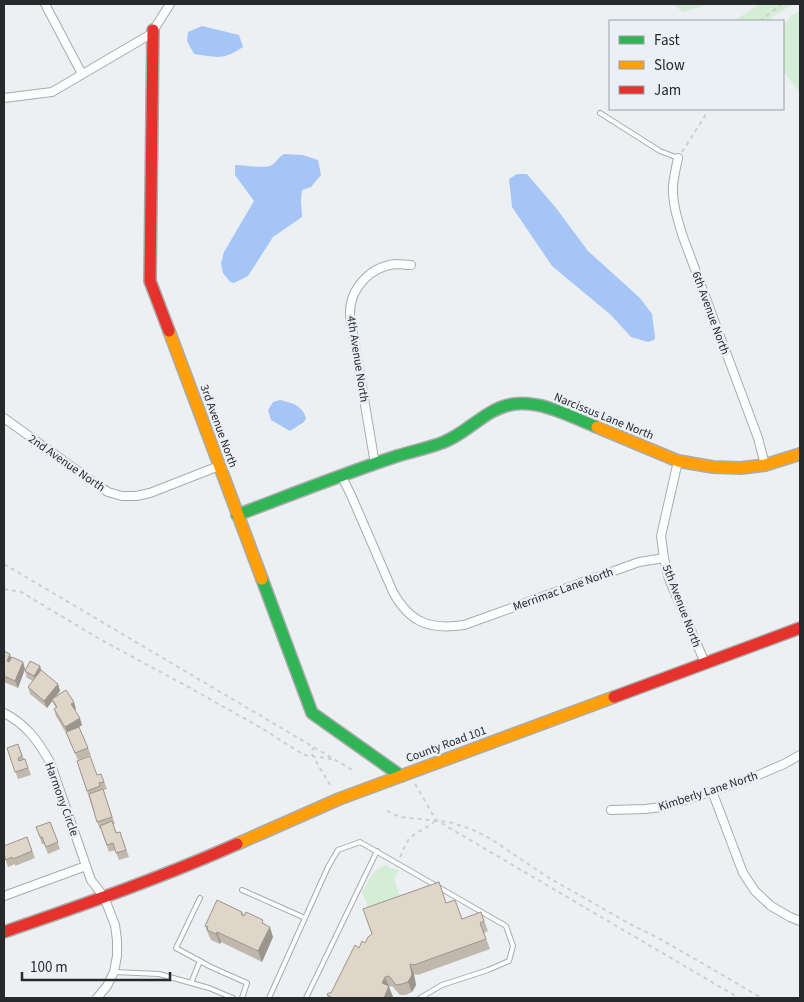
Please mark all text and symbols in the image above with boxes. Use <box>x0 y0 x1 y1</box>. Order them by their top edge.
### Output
legend <box>609 20 784 110</box>
text: Fast <box>654 30 680 51</box>
text: Slow <box>654 55 685 76</box>
text: Jam <box>654 80 681 101</box>
street label: 6th Avenue North <box>688 269 733 357</box>
street label: 4th Avenue North <box>342 315 373 404</box>
street label: 3rd Avenue North <box>196 382 241 470</box>
street label: Narcissus Lane North <box>551 389 656 444</box>
street label: 2nd Avenue North <box>25 431 108 496</box>
street label: 5th Avenue North <box>658 562 705 650</box>
street label: Merrimac Lane North <box>511 563 616 616</box>
street label: County Road 101 <box>404 722 489 767</box>
street label: Harmony Circle <box>40 760 83 838</box>
street label: Kimberly Lane North <box>656 767 760 816</box>
scale bar <box>22 950 170 982</box>
text: 100 m <box>30 957 68 978</box>

